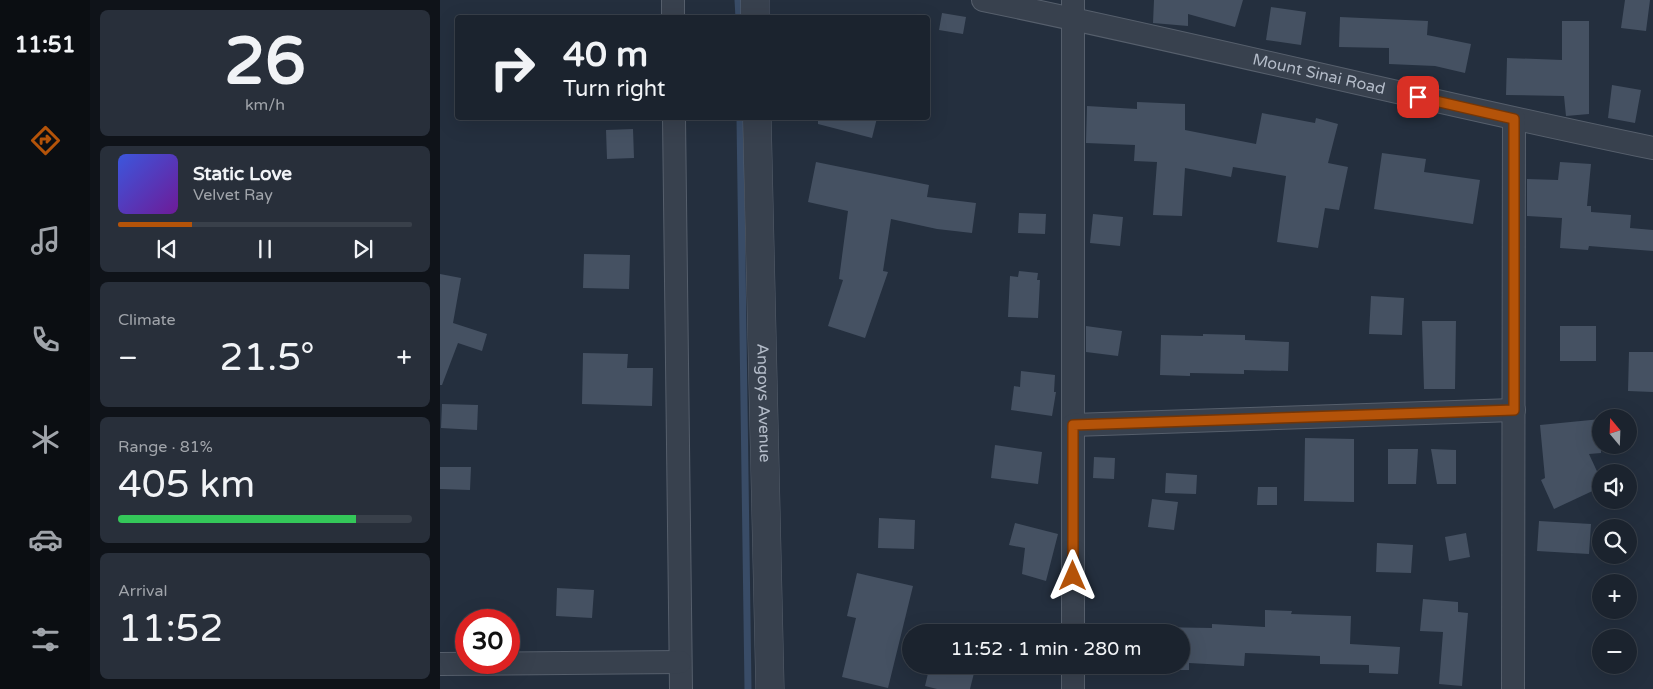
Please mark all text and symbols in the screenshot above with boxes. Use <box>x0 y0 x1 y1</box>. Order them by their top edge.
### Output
text: 26 <box>224 23 306 102</box>
text: 11:51 <box>15 32 75 58</box>
text: 40 m <box>563 34 648 76</box>
icon: right <box>480 35 545 100</box>
street label: Mount Sinai Road <box>1251 49 1387 99</box>
text: Turn right <box>563 76 665 102</box>
pin <box>1397 76 1439 118</box>
icon: arrive <box>1404 83 1432 111</box>
text: km/h <box>245 95 285 115</box>
icon: directions <box>28 123 63 158</box>
text: Static Love <box>193 163 292 185</box>
text: Velvet Ray <box>193 185 273 205</box>
icon: music <box>28 223 63 258</box>
icon: previous <box>153 235 181 263</box>
icon: pause <box>251 235 279 263</box>
icon: next <box>349 235 377 263</box>
text: Climate <box>118 310 176 330</box>
icon: phone <box>28 322 63 357</box>
text: 21.5° <box>220 335 315 381</box>
text: − <box>118 341 138 375</box>
text: + <box>396 341 412 375</box>
street label: Angoys Avenue <box>752 343 775 463</box>
north arrow <box>1592 409 1638 454</box>
map controls <box>1592 409 1637 674</box>
icon: climate <box>28 422 63 457</box>
text: Range · 81% <box>118 437 213 457</box>
text: 405 km <box>118 462 255 508</box>
button: sound <box>1592 464 1637 509</box>
button: search <box>1592 519 1637 564</box>
icon: car <box>28 522 63 557</box>
position arrow <box>1046 549 1098 601</box>
button: + <box>1592 574 1637 619</box>
text: Arrival <box>118 581 167 601</box>
text: 11:52 <box>118 606 223 652</box>
speed limit sign: 30 <box>455 609 520 674</box>
icon: filters <box>28 622 63 657</box>
button: − <box>1592 629 1637 674</box>
text: 11:52 · 1 min · 280 m <box>950 638 1142 660</box>

